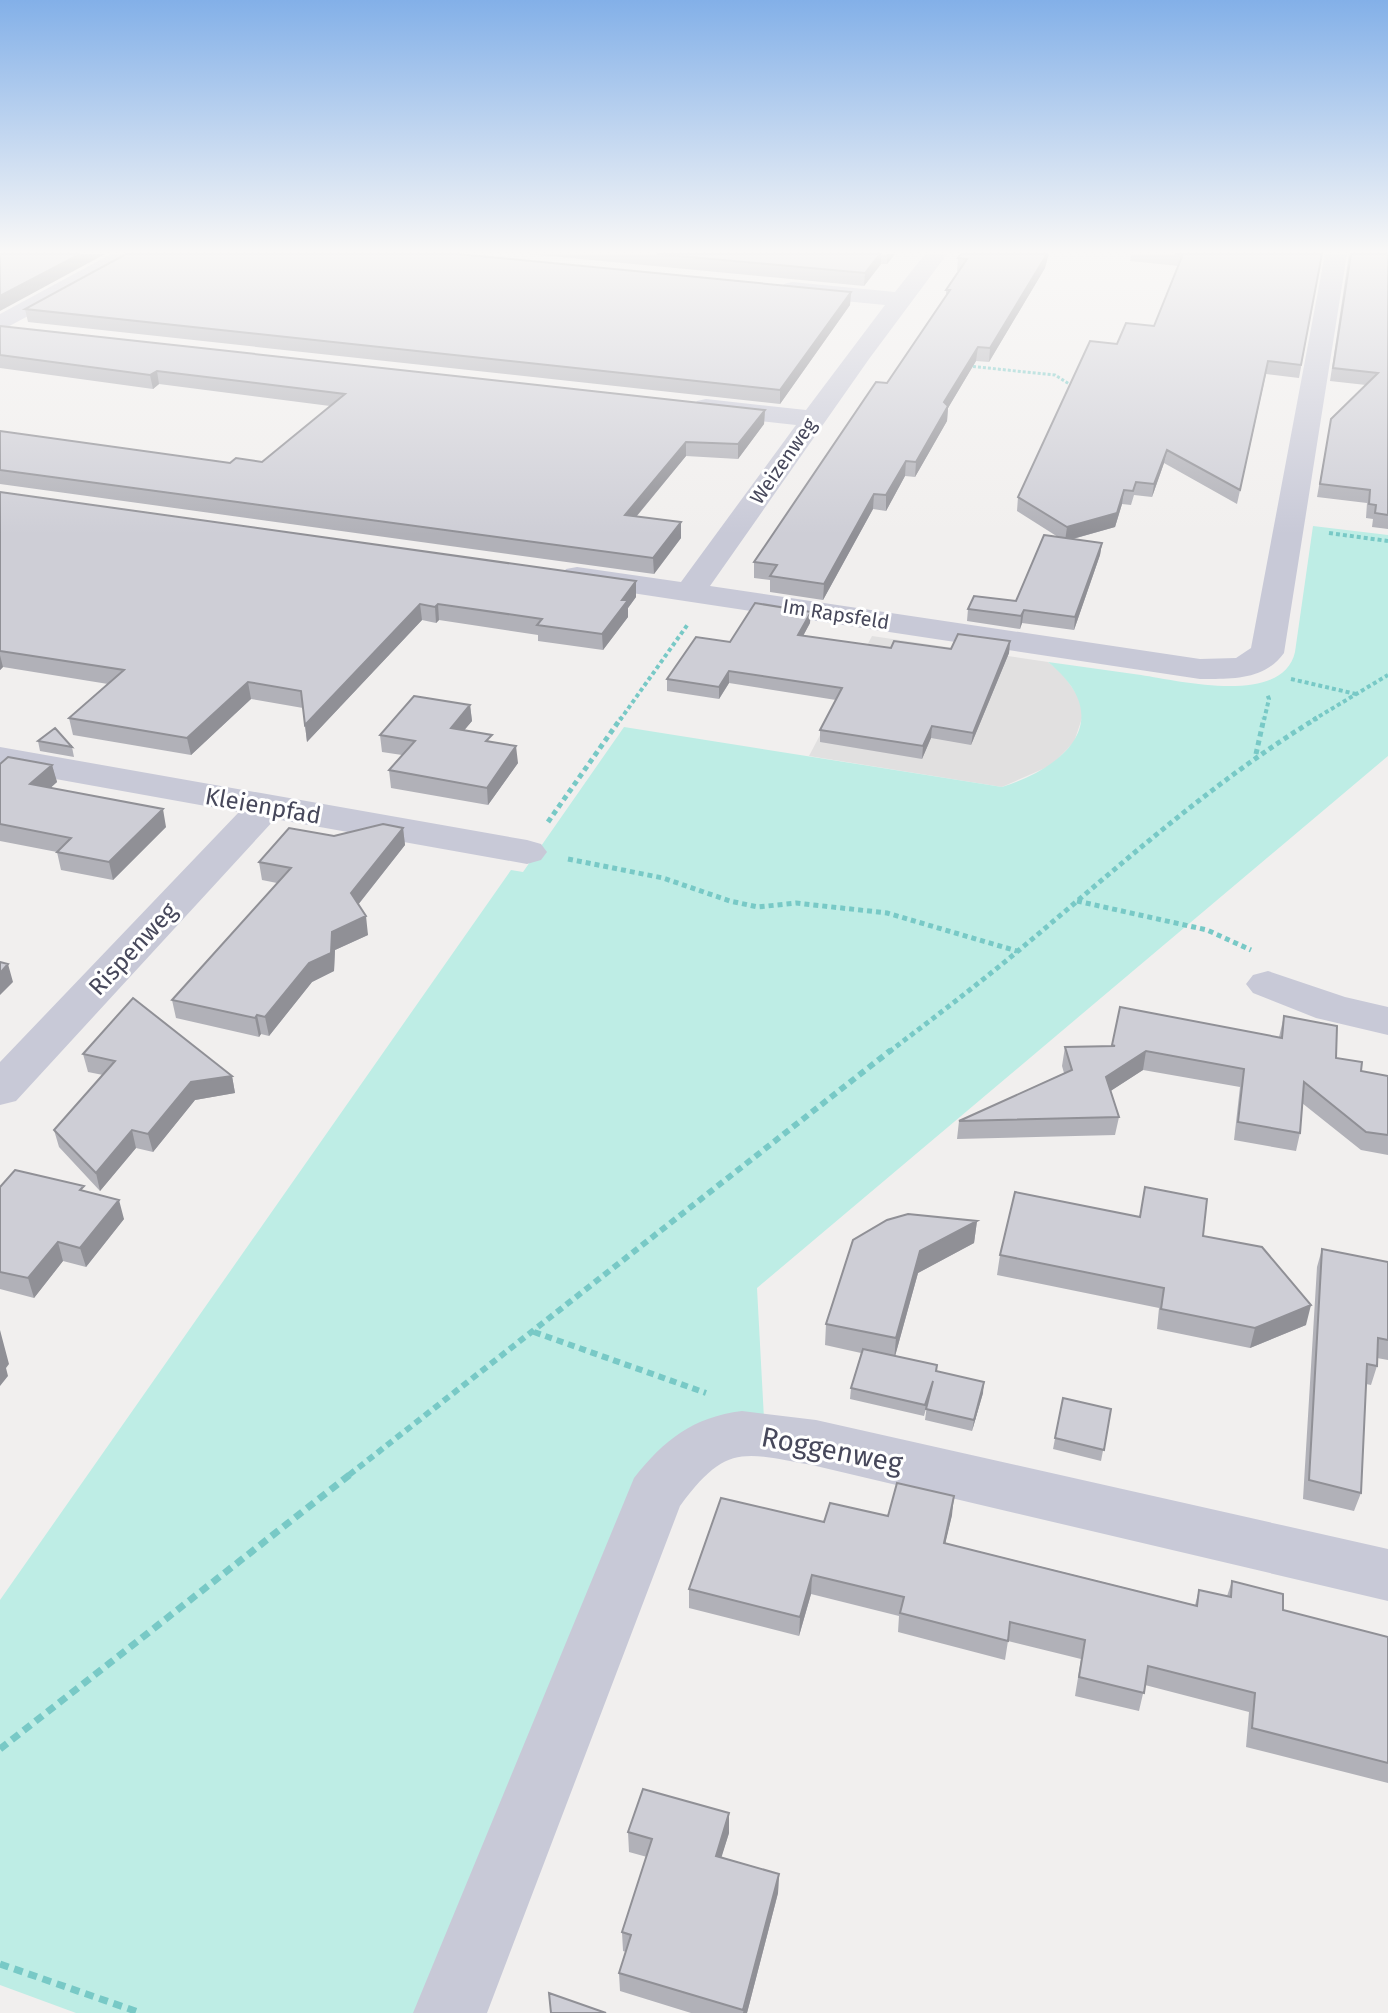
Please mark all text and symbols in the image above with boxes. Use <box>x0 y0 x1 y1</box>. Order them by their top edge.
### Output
street label: Weizenweg <box>745 413 822 509</box>
street label: Im Rapsfeld <box>781 594 891 634</box>
street label: Kleienpfad <box>203 782 323 830</box>
street label: Rispenweg <box>83 896 183 1001</box>
street label: Roggenweg <box>759 1420 906 1480</box>

